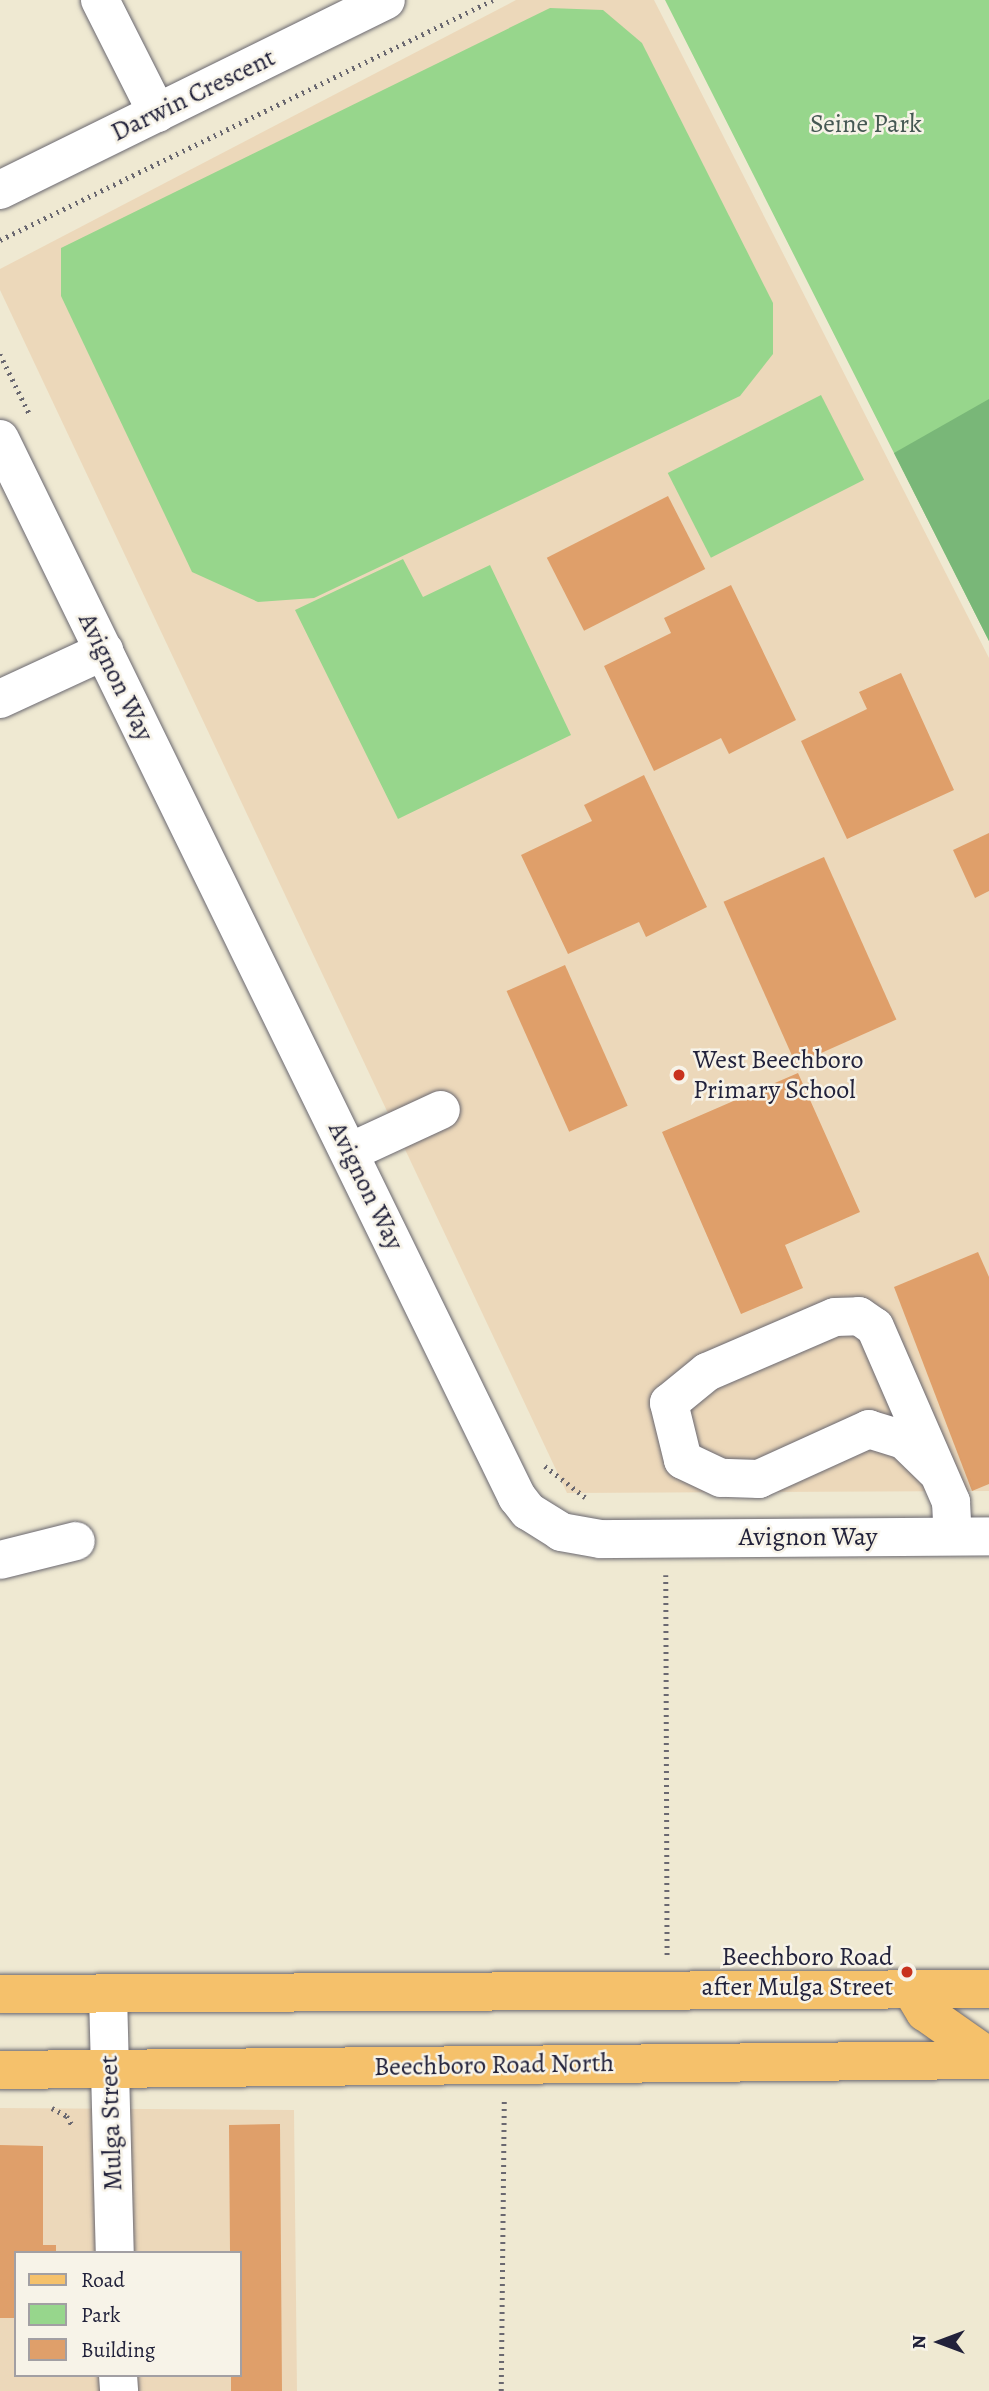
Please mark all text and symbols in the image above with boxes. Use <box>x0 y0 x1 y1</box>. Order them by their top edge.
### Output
street label: Darwin Crescent <box>106 42 280 148</box>
park label: Seine Park <box>810 108 922 140</box>
street label: Avignon Way <box>72 608 160 746</box>
place label: West Beechboro Primary School <box>693 1044 863 1106</box>
marker: West Beechboro Primary School <box>671 1067 687 1083</box>
street label: Avignon Way <box>322 1117 410 1255</box>
street label: Avignon Way <box>739 1521 877 1553</box>
place label: Beechboro Road after Mulga Street <box>701 1941 893 2002</box>
marker: Beechboro Road after Mulga Street <box>899 1964 915 1980</box>
street label: Beechboro Road North <box>374 2047 614 2083</box>
street label: Mulga Street <box>93 2055 129 2191</box>
legend <box>14 2251 242 2377</box>
text: Road <box>81 2266 125 2294</box>
text: Park <box>81 2301 120 2329</box>
north arrow <box>905 2307 975 2377</box>
text: N <box>906 2335 932 2349</box>
text: Building <box>81 2336 155 2364</box>

